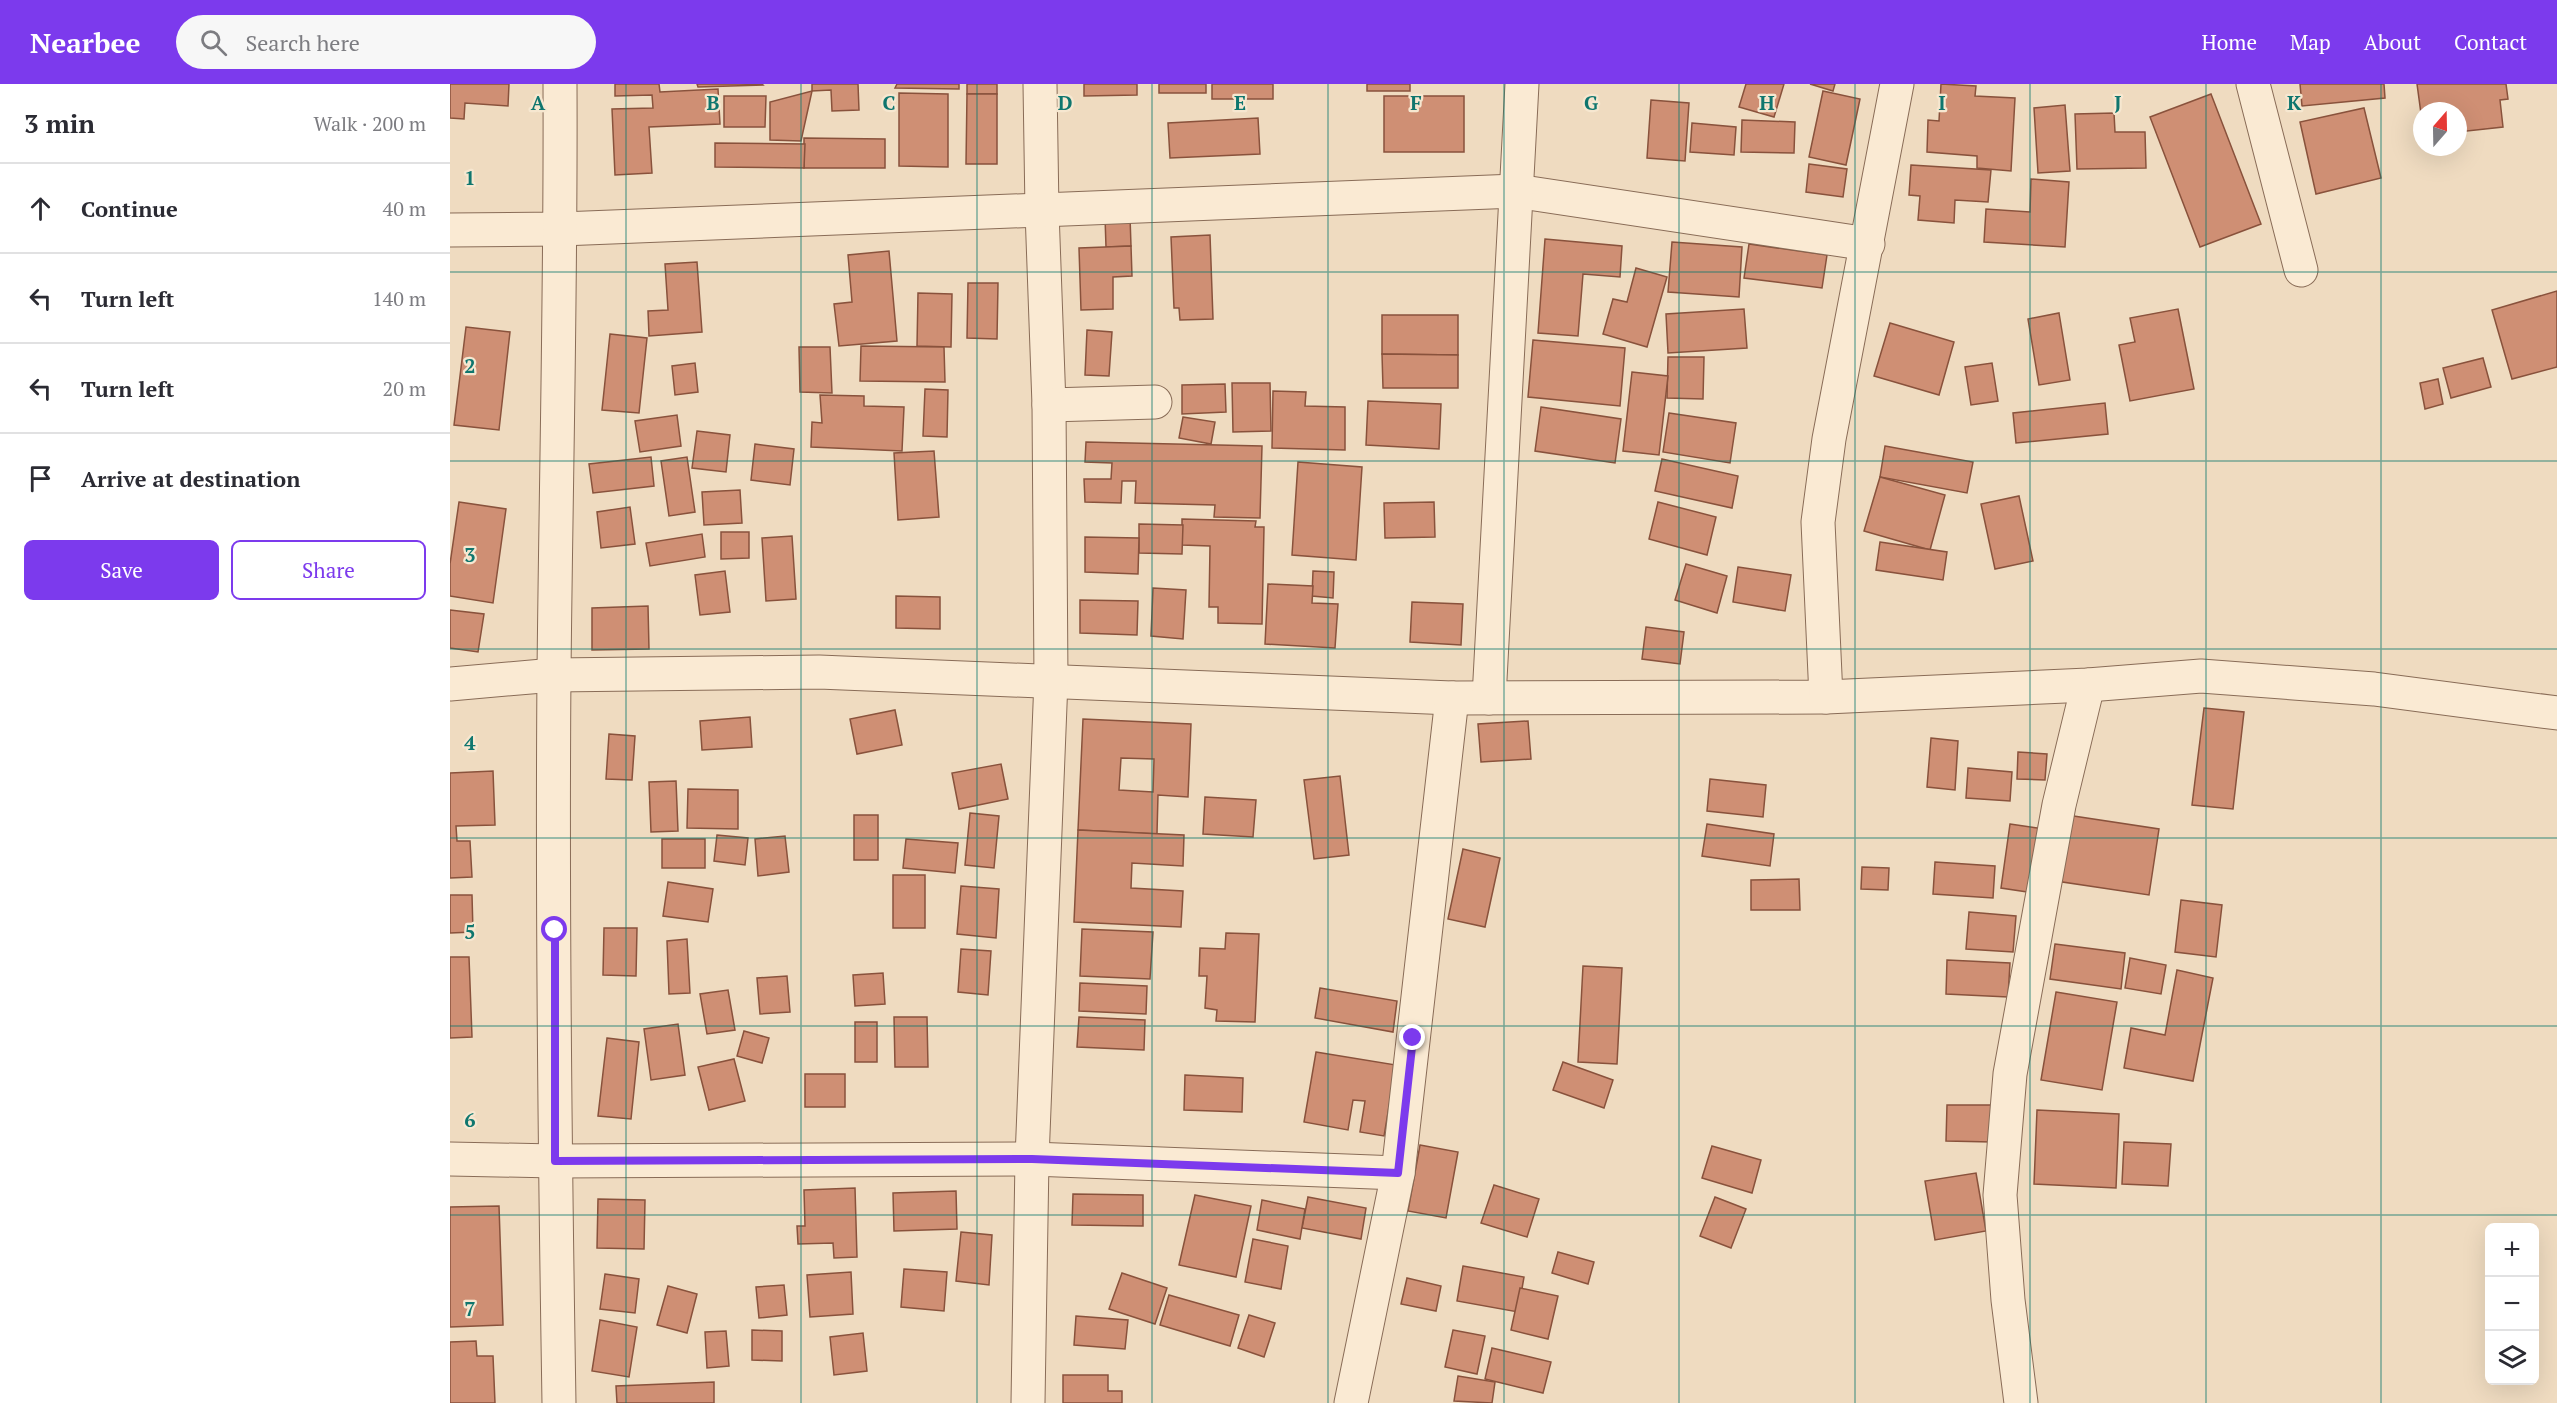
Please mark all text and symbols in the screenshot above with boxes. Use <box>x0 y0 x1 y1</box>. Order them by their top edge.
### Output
search box <box>176 15 596 69</box>
text: Nearbee <box>30 24 140 61</box>
icon: search <box>197 26 230 59</box>
text: Search here <box>245 28 360 57</box>
text: Home <box>2201 28 2257 56</box>
text: Map <box>2290 28 2331 56</box>
text: About <box>2364 28 2421 56</box>
text: Contact <box>2454 28 2527 56</box>
text: A <box>531 89 546 116</box>
text: B <box>707 89 720 116</box>
text: C <box>882 89 896 116</box>
text: D <box>1058 89 1072 116</box>
text: E <box>1234 89 1246 116</box>
text: F <box>1410 89 1422 116</box>
text: G <box>1584 89 1598 116</box>
text: H <box>1759 89 1775 116</box>
text: I <box>1938 89 1946 116</box>
text: J <box>2114 89 2122 116</box>
text: K <box>2287 89 2302 116</box>
north arrow <box>2413 102 2467 156</box>
text: 3 min <box>24 106 95 140</box>
text: Walk · 200 m <box>314 110 426 137</box>
text: 1 <box>464 164 476 191</box>
icon: ahead <box>24 192 57 225</box>
text: Continue <box>81 194 178 223</box>
text: 40 m <box>383 195 426 222</box>
icon: left <box>24 282 57 315</box>
text: Turn left <box>81 284 174 313</box>
text: 140 m <box>372 285 426 312</box>
text: 2 <box>464 352 476 379</box>
icon: left <box>24 372 57 405</box>
text: Turn left <box>81 374 174 403</box>
text: 20 m <box>383 375 426 402</box>
icon: arrive <box>24 462 57 495</box>
text: Arrive at destination <box>81 464 300 493</box>
button: Save <box>24 540 219 600</box>
button: Share <box>231 540 426 600</box>
text: 3 <box>464 541 476 568</box>
text: 4 <box>464 729 476 756</box>
route start <box>541 916 567 942</box>
text: 5 <box>464 918 476 945</box>
route end <box>1399 1024 1425 1050</box>
text: 6 <box>464 1106 476 1133</box>
map controls <box>2485 1223 2539 1385</box>
button: + <box>2485 1223 2539 1277</box>
button: − <box>2485 1277 2539 1331</box>
text: 7 <box>464 1295 476 1322</box>
button: layers <box>2485 1331 2539 1385</box>

